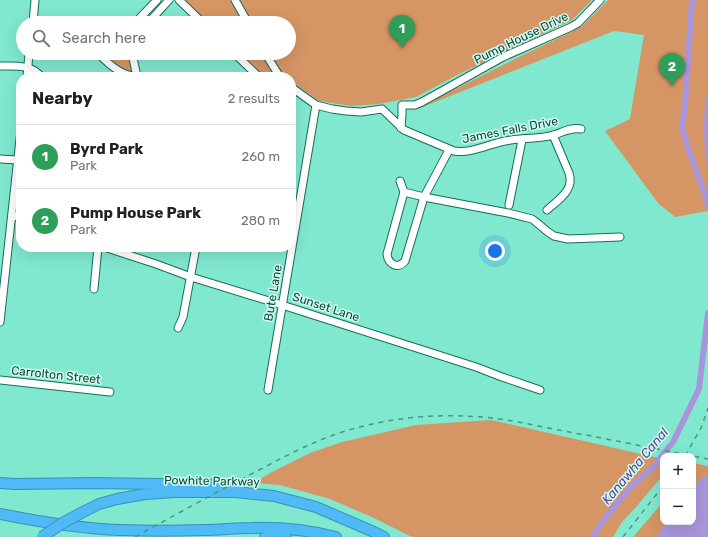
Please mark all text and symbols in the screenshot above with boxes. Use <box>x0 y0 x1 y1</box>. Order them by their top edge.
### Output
street label: Pump House Drive <box>472 9 571 67</box>
pin: 1 <box>389 15 415 48</box>
search box <box>16 16 296 60</box>
icon: search <box>30 27 52 49</box>
text: Search here <box>62 29 146 47</box>
pin: 2 <box>659 53 685 86</box>
text: Nearby <box>32 88 93 108</box>
text: 2 results <box>228 91 280 106</box>
street label: James Falls Drive <box>461 114 560 146</box>
text: Byrd Park <box>70 140 143 158</box>
text: 1 <box>42 149 48 164</box>
text: 260 m <box>242 149 280 164</box>
text: Park <box>70 158 97 173</box>
text: Pump House Park <box>70 204 201 222</box>
text: 2 <box>41 213 49 228</box>
text: 280 m <box>241 213 280 228</box>
text: Park <box>70 222 97 237</box>
your location <box>485 241 505 261</box>
street label: Bute Lane <box>261 263 285 322</box>
street label: Sunset Lane <box>291 290 362 325</box>
street label: Carrolton Street <box>11 363 102 387</box>
water label: Kanawha Canal <box>599 424 672 507</box>
map controls <box>660 453 696 525</box>
button: + <box>660 453 696 489</box>
street label: Powhite Parkway <box>164 473 261 489</box>
button: − <box>660 489 696 525</box>

